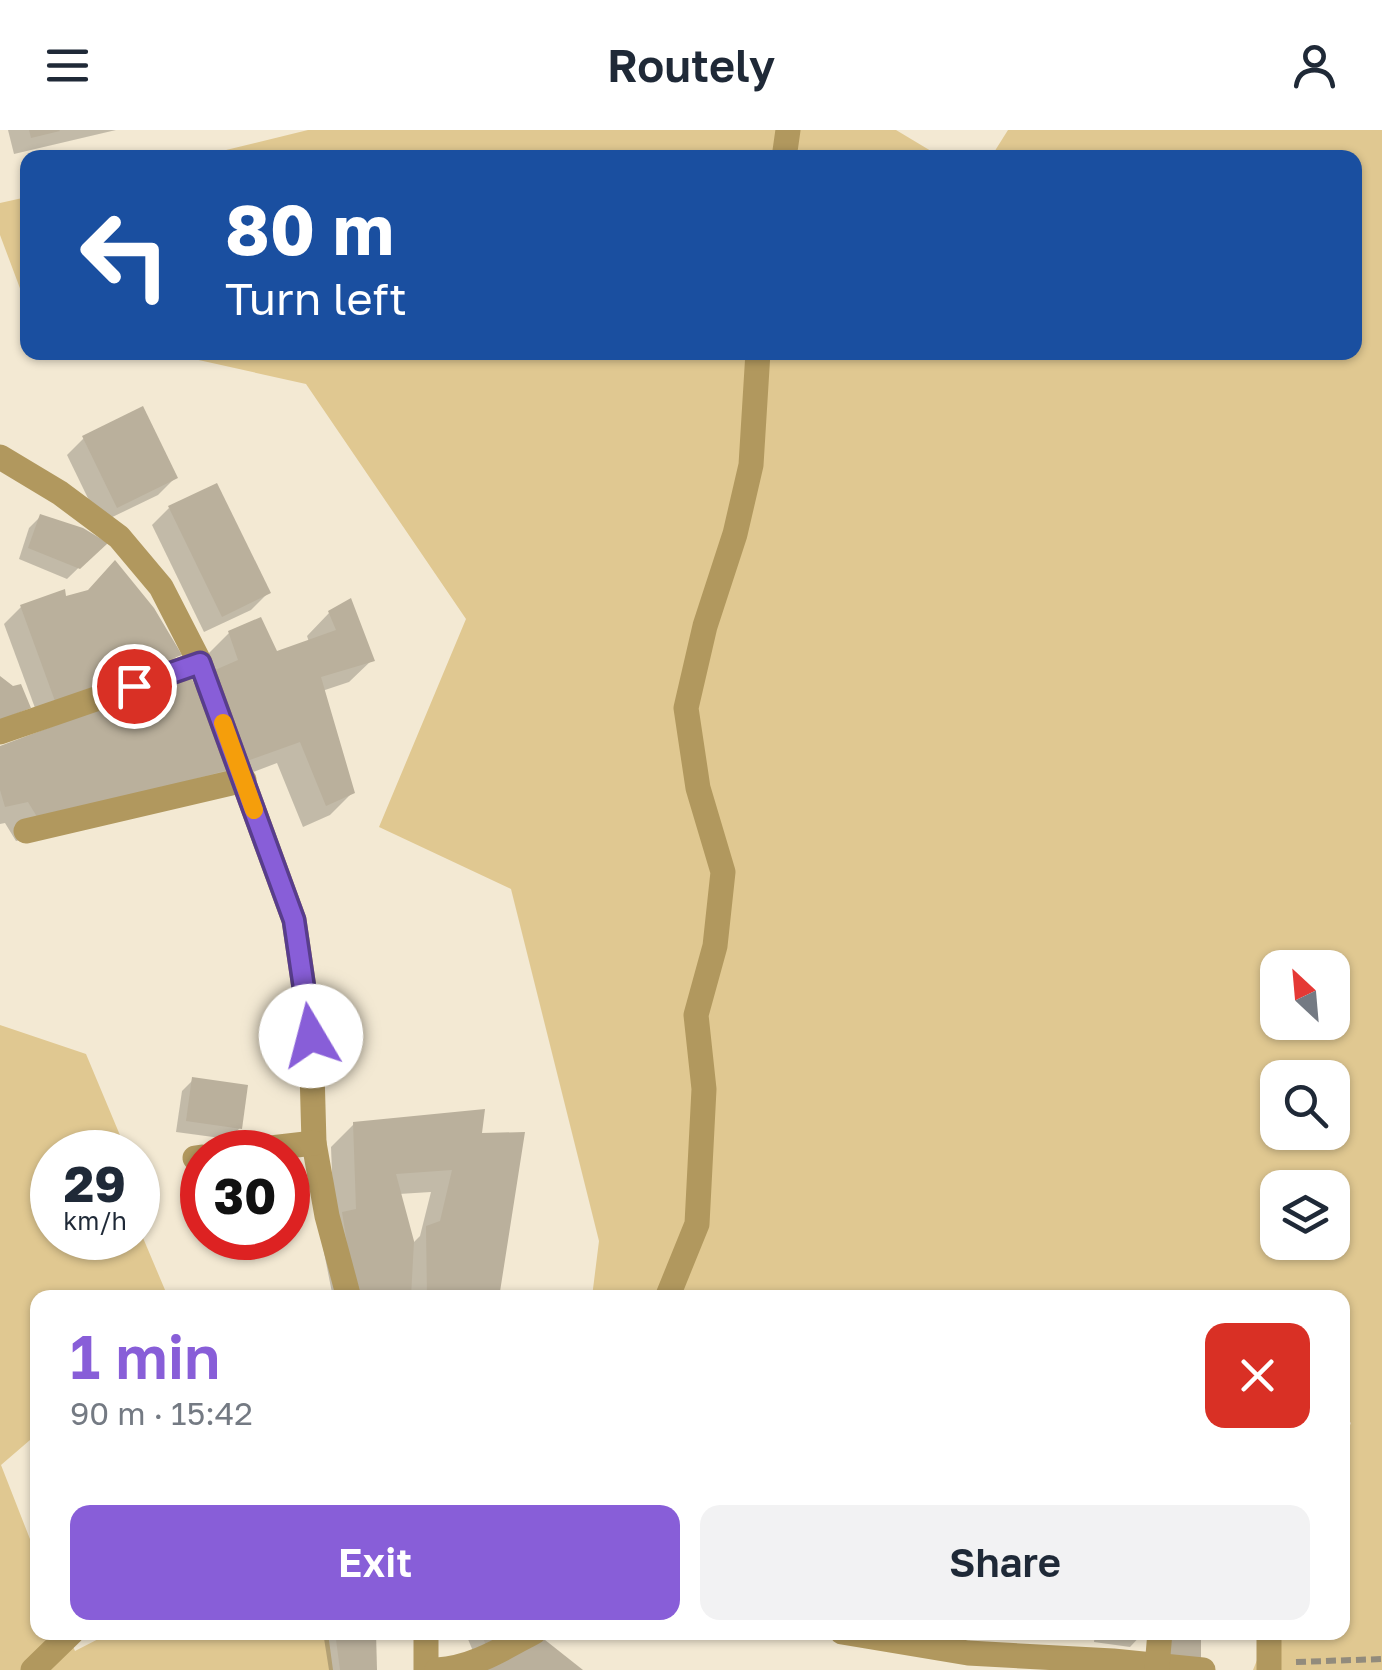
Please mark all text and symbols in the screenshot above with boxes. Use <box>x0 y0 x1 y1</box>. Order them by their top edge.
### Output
icon: menu <box>40 38 95 93</box>
text: Routely <box>607 38 775 92</box>
icon: person <box>1287 38 1342 93</box>
text: 80 m <box>225 186 394 270</box>
icon: left <box>60 190 190 320</box>
text: Turn left <box>225 271 407 325</box>
pin <box>92 644 177 729</box>
icon: arrive <box>107 659 162 714</box>
north arrow <box>1260 950 1350 1040</box>
map controls <box>1260 950 1350 1260</box>
position arrow <box>259 984 363 1088</box>
button: search <box>1260 1060 1350 1150</box>
speed limit sign: 30 <box>180 1130 310 1260</box>
text: 29 <box>64 1153 126 1213</box>
button: layers <box>1260 1170 1350 1260</box>
text: km/h <box>63 1205 127 1236</box>
text: 1 min <box>70 1320 220 1392</box>
button: close <box>1205 1323 1310 1428</box>
text: 90 m · 15:42 <box>70 1394 253 1432</box>
button: Exit <box>70 1505 680 1620</box>
button: Share <box>700 1505 1310 1620</box>

